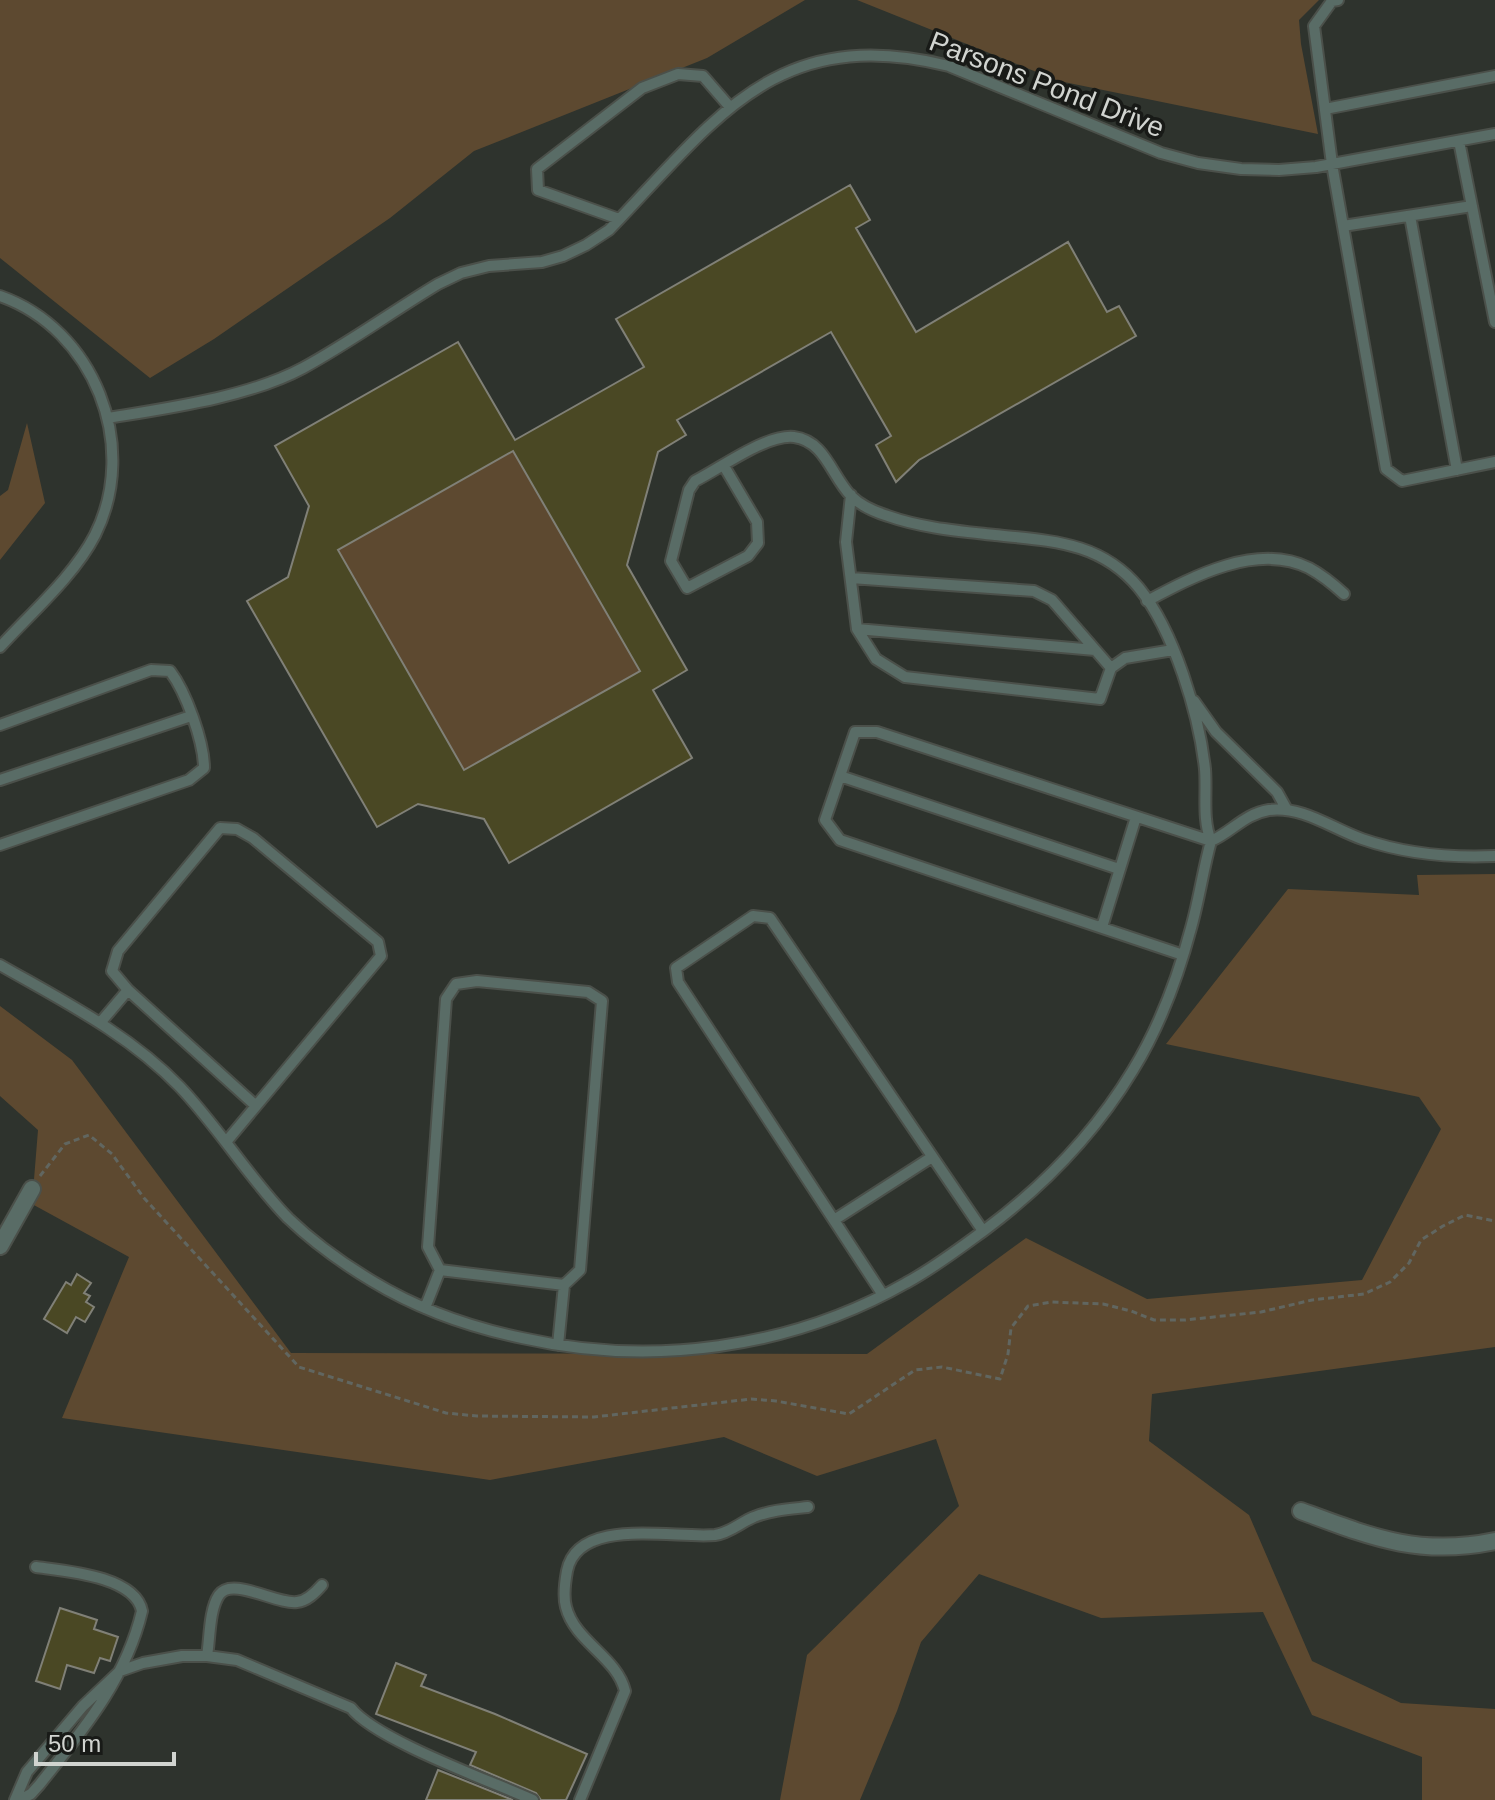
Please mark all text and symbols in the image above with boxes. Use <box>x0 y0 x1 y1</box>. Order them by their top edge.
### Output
street label: Parsons Pond Drive <box>925 25 1169 144</box>
scale bar <box>36 1716 174 1766</box>
text: 50 m <box>48 1730 101 1757</box>

